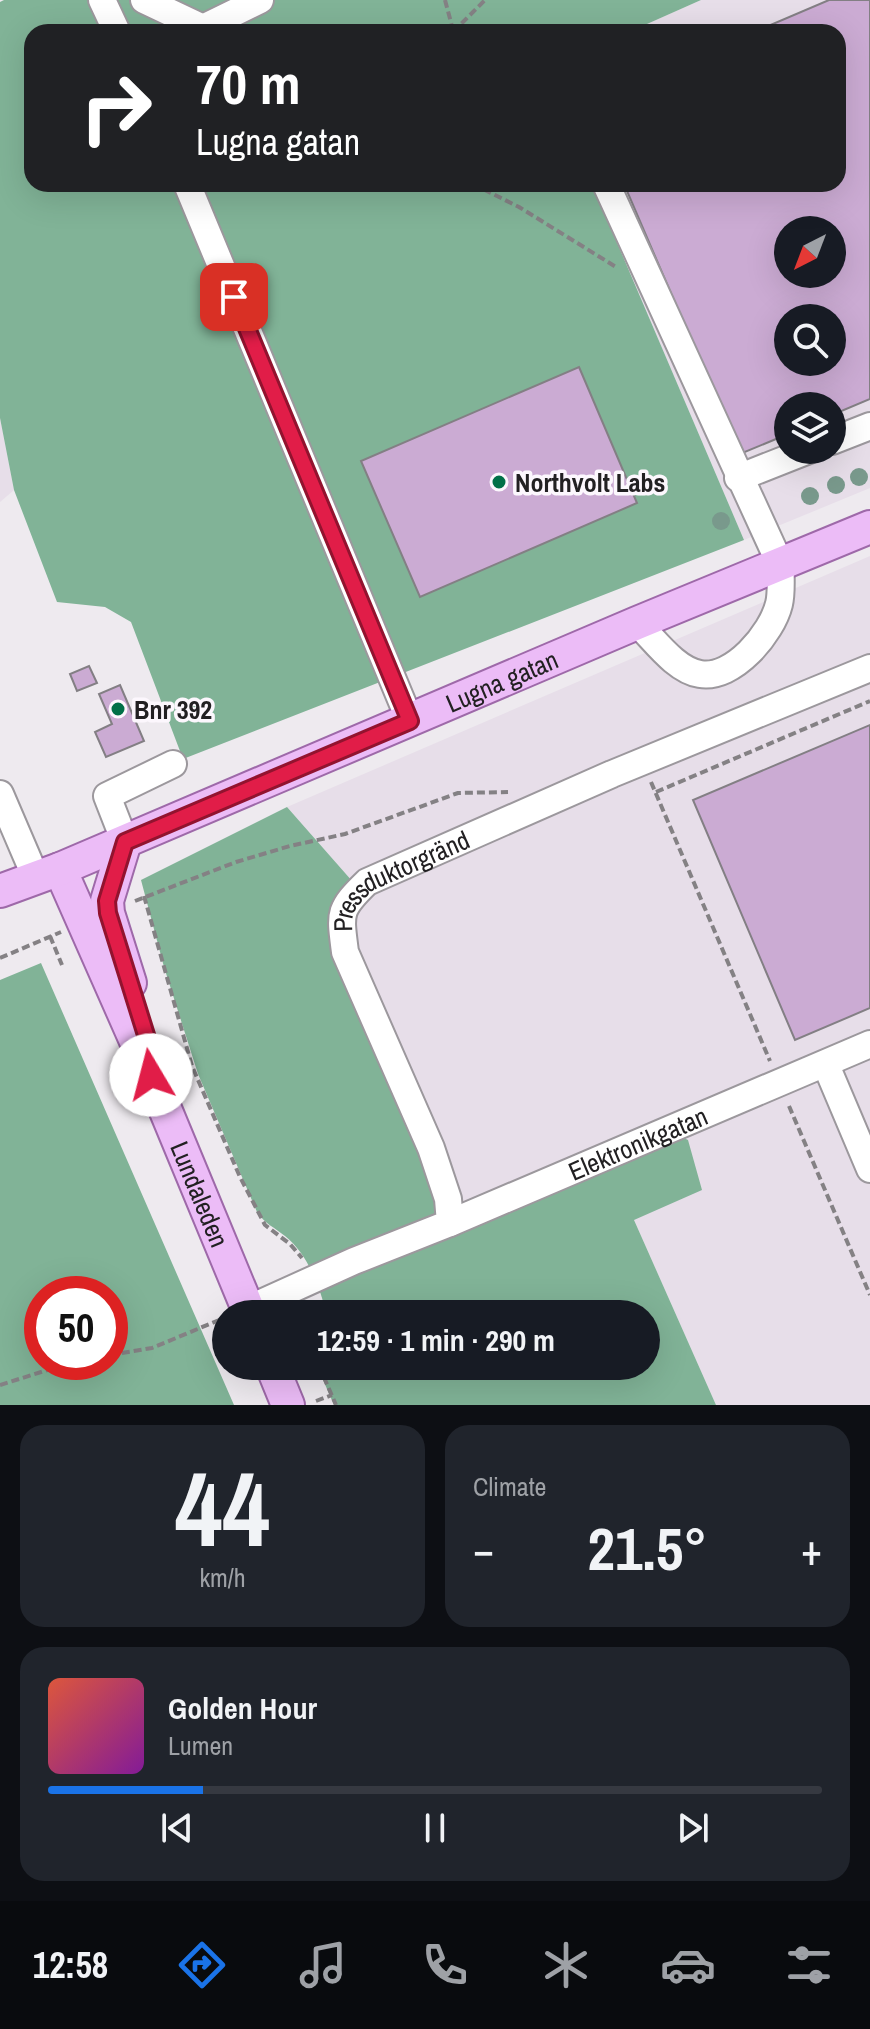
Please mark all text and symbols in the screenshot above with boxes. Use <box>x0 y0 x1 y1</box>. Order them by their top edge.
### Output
text: 70 m <box>196 46 301 121</box>
icon: right <box>64 56 168 160</box>
text: Lugna gatan <box>196 118 360 166</box>
north arrow <box>774 216 846 288</box>
map controls <box>774 216 846 464</box>
pin <box>200 263 268 331</box>
icon: arrive <box>212 275 256 319</box>
button: search <box>774 304 846 376</box>
button: layers <box>774 392 846 464</box>
place label: Northvolt Labs <box>515 465 665 500</box>
marker: Northvolt Labs <box>490 473 508 491</box>
street label: Lugna gatan <box>440 641 563 720</box>
place label: Bnr 392 <box>134 692 212 727</box>
marker: Bnr 392 <box>109 700 127 718</box>
street label: Pressduktorgränd <box>324 822 475 932</box>
position arrow <box>109 1033 193 1117</box>
street label: Elektronikgatan <box>563 1098 713 1188</box>
street label: Lundaleden <box>163 1136 238 1252</box>
speed limit sign: 50 <box>24 1276 128 1380</box>
text: 12:59 · 1 min · 290 m <box>317 1320 555 1360</box>
text: 44 <box>175 1438 270 1578</box>
text: Climate <box>473 1469 546 1504</box>
text: 21.5° <box>588 1508 707 1589</box>
text: − <box>473 1519 494 1579</box>
text: + <box>801 1519 822 1579</box>
text: km/h <box>199 1560 246 1595</box>
text: Golden Hour <box>168 1688 317 1728</box>
text: Lumen <box>168 1728 233 1763</box>
icon: previous <box>155 1806 199 1850</box>
icon: pause <box>413 1806 457 1850</box>
icon: next <box>671 1806 715 1850</box>
icon: directions <box>174 1937 230 1993</box>
icon: music <box>295 1937 351 1993</box>
icon: phone <box>417 1937 473 1993</box>
icon: climate <box>538 1937 594 1993</box>
icon: car <box>660 1937 716 1993</box>
icon: filters <box>781 1937 837 1993</box>
text: 12:58 <box>33 1941 108 1989</box>

